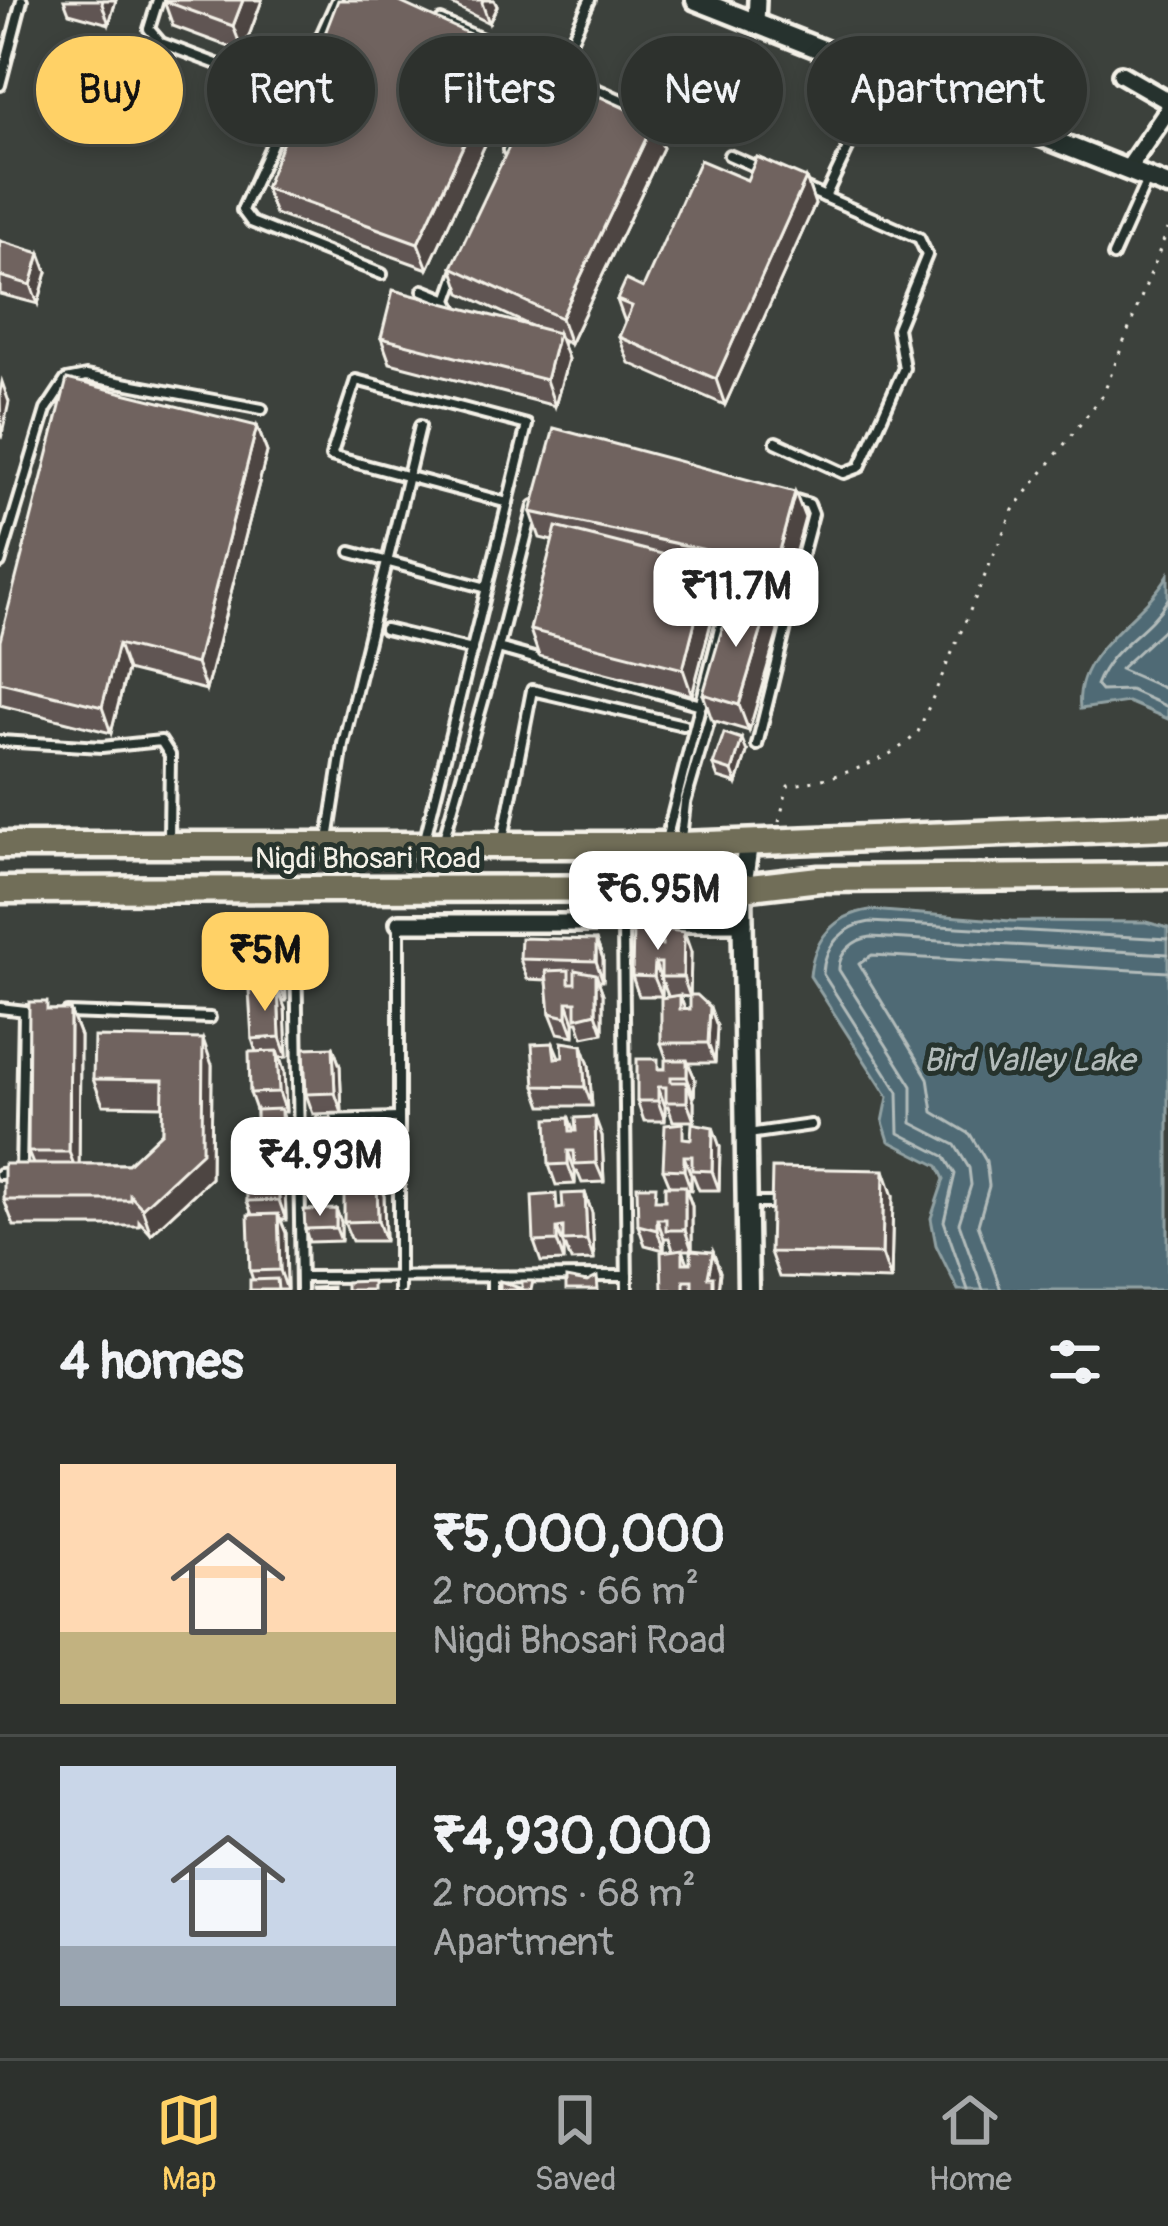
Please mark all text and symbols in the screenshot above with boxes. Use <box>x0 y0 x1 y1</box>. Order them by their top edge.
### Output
chip: Buy <box>36 36 183 144</box>
chip: Rent <box>207 36 375 144</box>
chip: Filters <box>399 36 597 144</box>
chip: New <box>621 36 783 144</box>
chip: Apartment <box>807 36 1087 144</box>
pin: ₹11.7M <box>638 548 834 650</box>
text: ₹11.7M <box>680 562 792 611</box>
street label: Nigdi Bhosari Road <box>255 840 481 877</box>
pin: ₹6.95M <box>560 851 756 953</box>
text: ₹6.95M <box>596 865 720 914</box>
pin: ₹5M <box>207 912 323 1014</box>
text: ₹5M <box>229 926 301 975</box>
water label: Bird Valley Lake <box>923 1040 1137 1081</box>
pin: ₹4.93M <box>222 1117 418 1219</box>
text: ₹4.93M <box>258 1131 382 1180</box>
icon: filters <box>1042 1329 1108 1395</box>
text: 4 homes <box>60 1330 244 1394</box>
text: ₹5,000,000 <box>432 1503 725 1567</box>
icon: home <box>156 1512 300 1656</box>
text: 2 rooms · 66 m² <box>432 1567 699 1616</box>
text: Nigdi Bhosari Road <box>432 1616 726 1665</box>
text: ₹4,930,000 <box>432 1805 712 1869</box>
icon: home <box>156 1814 300 1958</box>
text: 2 rooms · 68 m² <box>432 1869 696 1918</box>
text: Apartment <box>432 1918 614 1967</box>
tab: Map <box>156 2087 222 2200</box>
tab: Saved <box>534 2087 616 2200</box>
tab: Home <box>929 2087 1012 2200</box>

